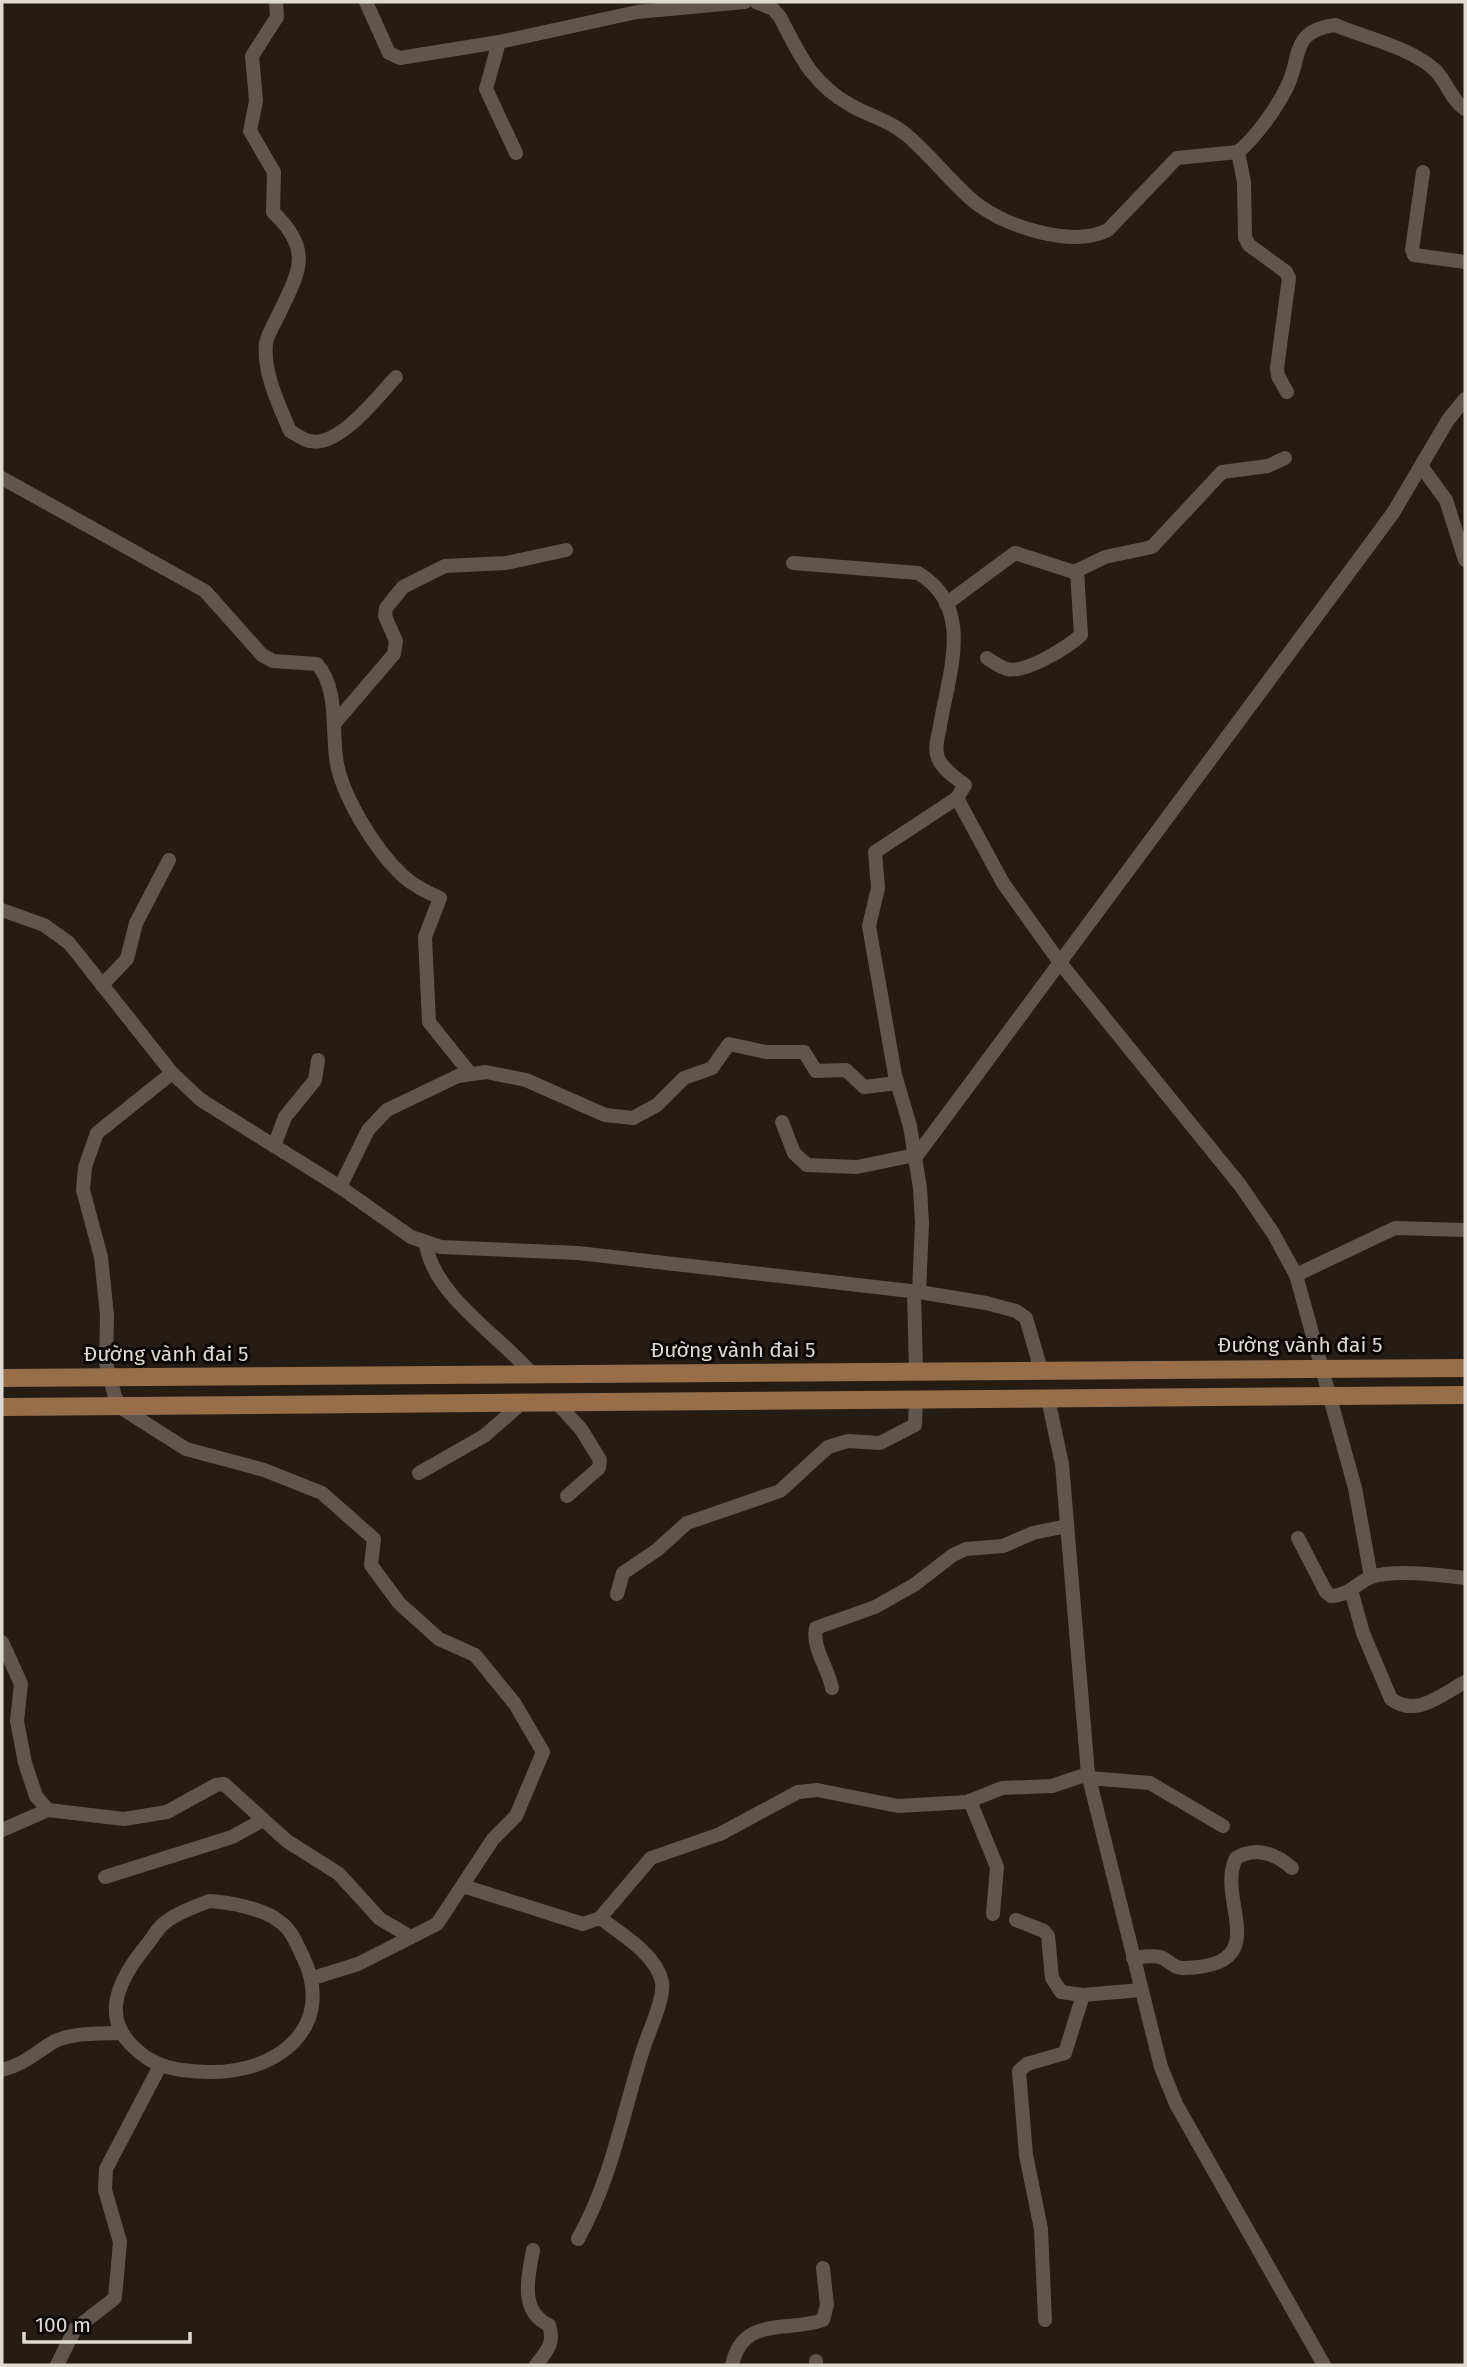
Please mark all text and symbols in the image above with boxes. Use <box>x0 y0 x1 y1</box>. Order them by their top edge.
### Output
street label: Đường vành đai 5 <box>1218 1332 1382 1358</box>
street label: Đường vành đai 5 <box>651 1337 815 1363</box>
street label: Đường vành đai 5 <box>84 1341 248 1367</box>
scale bar <box>24 2300 191 2344</box>
text: 100 m <box>35 2312 91 2338</box>

